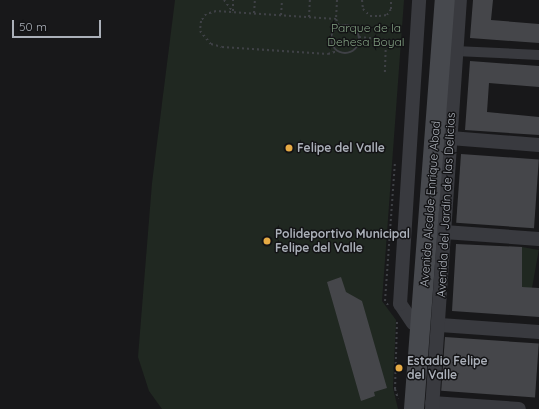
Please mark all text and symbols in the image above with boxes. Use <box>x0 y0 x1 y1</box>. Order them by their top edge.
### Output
scale bar <box>14 12 103 38</box>
text: 50 m <box>19 19 47 34</box>
park label: Parque de la Dehesa Boyal <box>327 21 405 49</box>
street label: Avenida del Jardín de las Delicias <box>434 112 458 298</box>
street label: Avenida Alcalde Enrique Abad <box>417 121 443 287</box>
place label: Felipe del Valle <box>297 141 385 155</box>
marker: Felipe del Valle <box>284 143 294 153</box>
place label: Polideportivo Municipal Felipe del Valle <box>275 227 410 255</box>
marker: Polideportivo Municipal Felipe del Valle <box>262 236 272 246</box>
place label: Estadio Felipe del Valle <box>407 354 488 382</box>
marker: Estadio Felipe del Valle <box>394 363 404 373</box>

